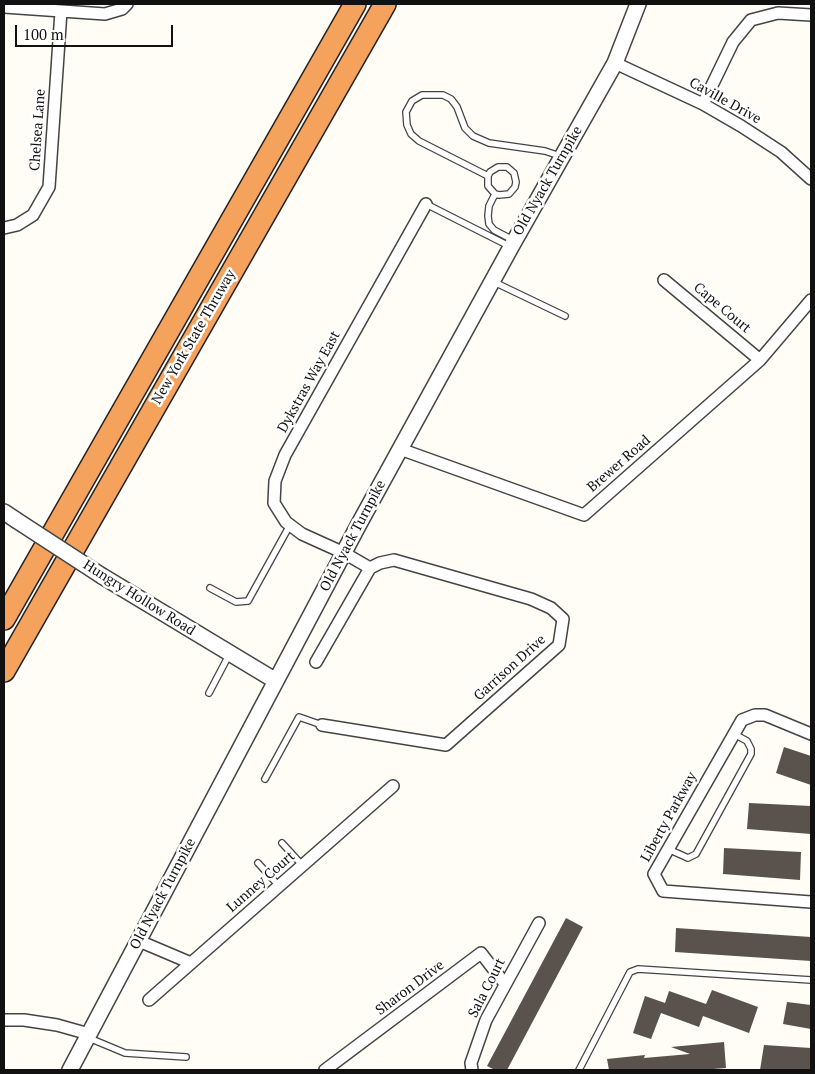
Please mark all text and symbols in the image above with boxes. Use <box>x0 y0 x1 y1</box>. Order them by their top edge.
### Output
scale bar <box>18 15 175 47</box>
text: 100 m <box>23 24 64 44</box>
street label: Caville Drive <box>686 74 764 128</box>
street label: Chelsea Lane <box>27 88 49 172</box>
street label: Old Nyack Turnpike <box>510 123 586 239</box>
street label: New York State Thruway <box>149 267 239 407</box>
street label: Cape Court <box>690 279 754 337</box>
street label: Dykstras Way East <box>274 328 344 436</box>
street label: Brewer Road <box>584 432 654 496</box>
street label: Old Nyack Turnpike <box>317 478 389 594</box>
street label: Hungry Hollow Road <box>80 557 198 639</box>
street label: Garrison Drive <box>471 631 549 705</box>
street label: Liberty Parkway <box>637 769 701 865</box>
street label: Old Nyack Turnpike <box>127 836 199 952</box>
street label: Lunney Court <box>224 848 298 916</box>
street label: Sala Court <box>465 956 509 1020</box>
street label: Sharon Drive <box>373 957 447 1019</box>

